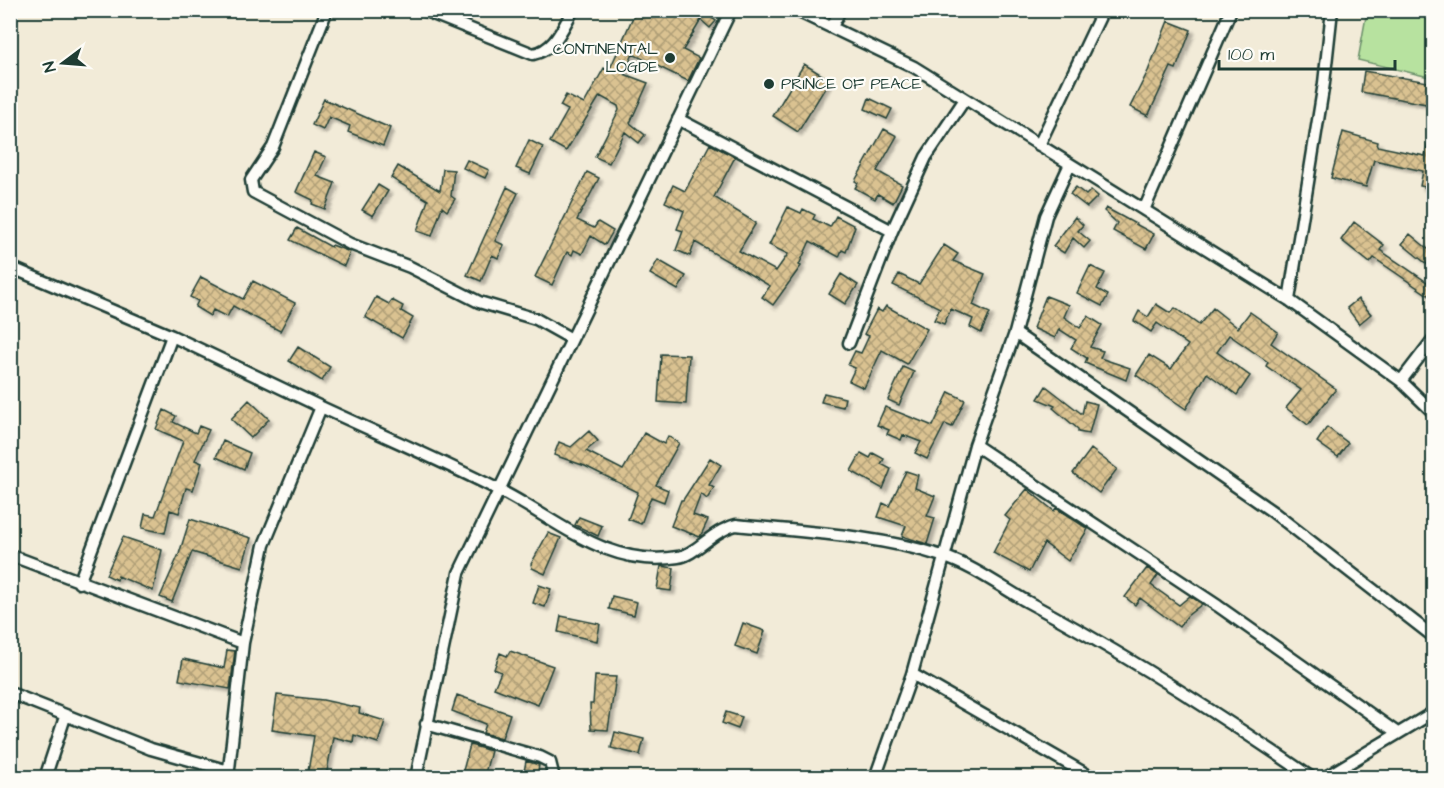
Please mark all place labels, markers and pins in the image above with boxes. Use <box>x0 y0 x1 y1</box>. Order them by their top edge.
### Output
place label: CONTINENTAL LOGDE <box>553 38 659 78</box>
marker: CONTINENTAL LOGDE <box>663 51 677 65</box>
place label: PRINCE OF PEACE <box>781 73 922 95</box>
marker: PRINCE OF PEACE <box>762 77 776 91</box>

